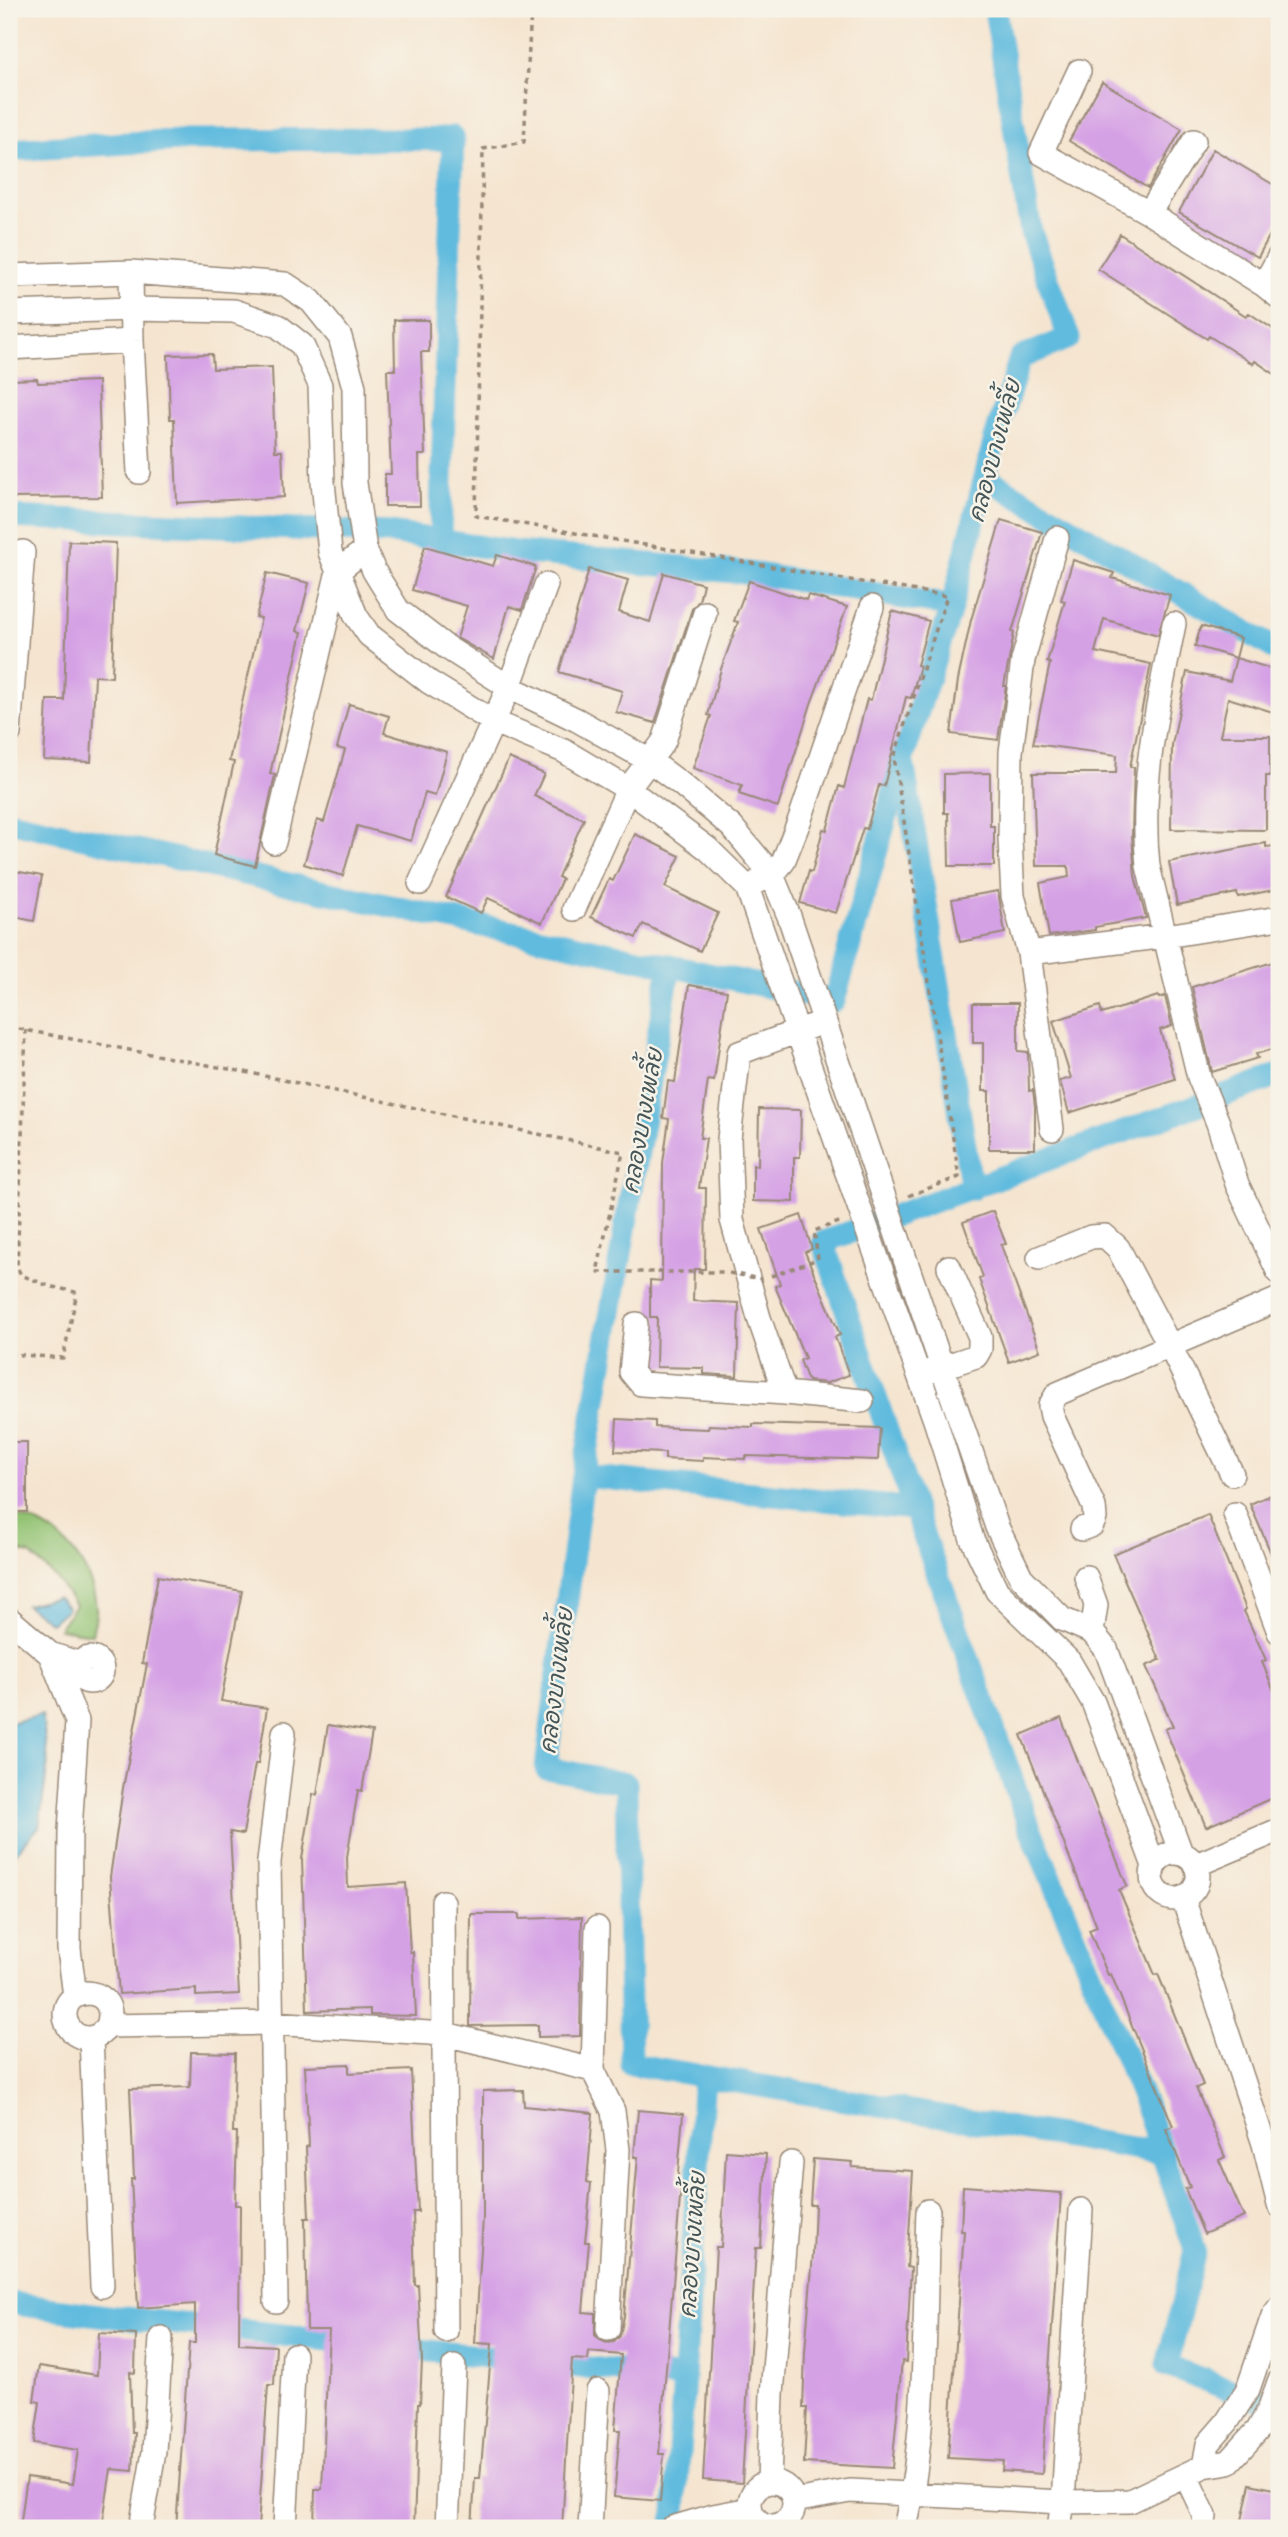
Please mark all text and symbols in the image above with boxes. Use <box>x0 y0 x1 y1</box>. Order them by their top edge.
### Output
water label: คลองบางเพลี้ย <box>955 373 1030 526</box>
water label: คลองบางเพลี้ย <box>609 1043 672 1196</box>
water label: คลองบางเพลี้ย <box>526 1604 582 1756</box>
water label: คลองบางเพลี้ย <box>666 2168 714 2319</box>

